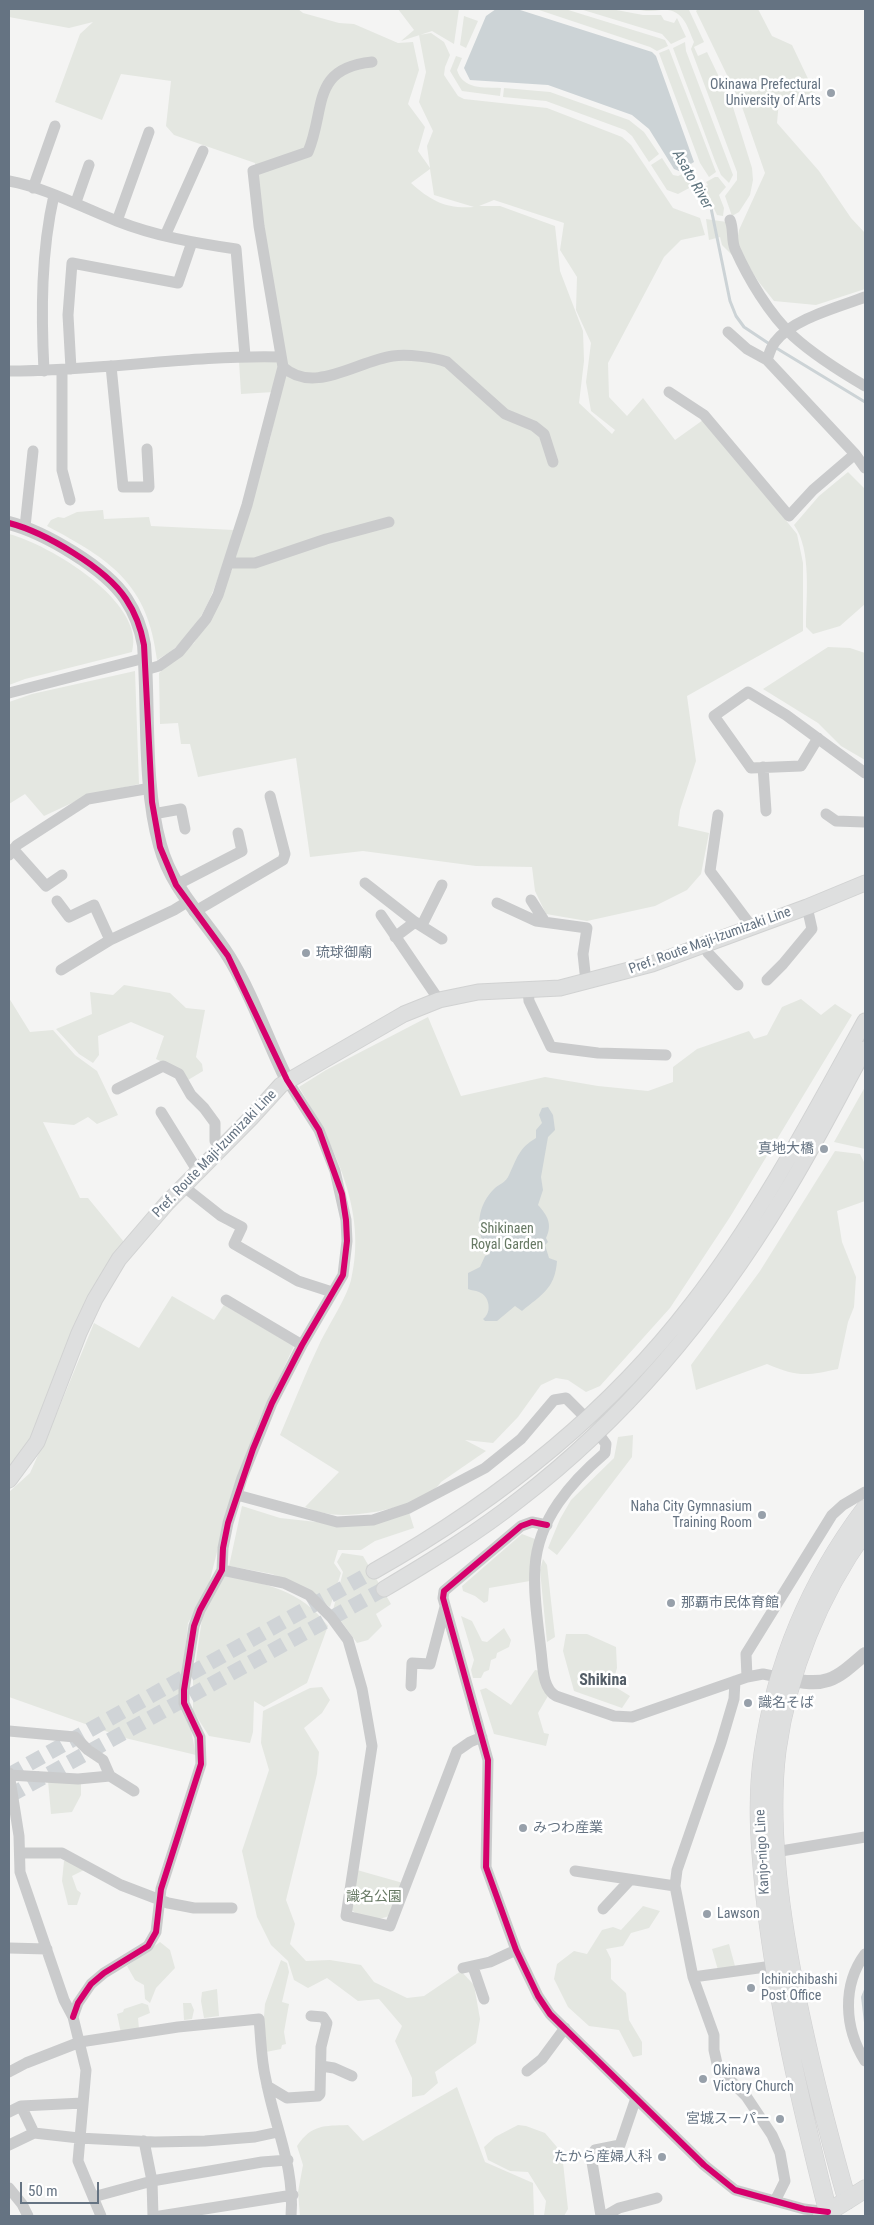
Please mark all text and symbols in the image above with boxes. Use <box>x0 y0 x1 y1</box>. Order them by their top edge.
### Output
place label: Okinawa Prefectural University of Arts <box>710 77 821 110</box>
marker: Okinawa Prefectural University of Arts <box>825 87 837 99</box>
water label: Asato River <box>668 147 716 213</box>
street label: Pref. Route Maji-Izumizaki Line <box>627 904 793 978</box>
place label: 琉球御廟 <box>316 945 372 961</box>
marker: 琉球御廟 <box>300 947 312 959</box>
street label: Pref. Route Maji-Izumizaki Line <box>150 1087 280 1221</box>
place label: 真地大橋 <box>758 1141 814 1157</box>
marker: 真地大橋 <box>818 1143 830 1155</box>
park label: Shikinaen Royal Garden <box>471 1221 543 1254</box>
place label: Naha City Gymnasium Training Room <box>631 1499 752 1531</box>
marker: Naha City Gymnasium Training Room <box>756 1509 768 1521</box>
place label: 那覇市民体育館 <box>681 1595 779 1611</box>
marker: 那覇市民体育館 <box>665 1597 677 1609</box>
district label: Shikina <box>579 1671 627 1691</box>
place label: 識名そば <box>758 1695 814 1711</box>
marker: 識名そば <box>742 1697 754 1709</box>
street label: Kanjo-nigo Line <box>752 1809 774 1895</box>
place label: みつわ産業 <box>533 1820 603 1836</box>
marker: みつわ産業 <box>517 1822 529 1834</box>
park label: 識名公園 <box>346 1889 402 1905</box>
place label: Lawson <box>717 1906 760 1922</box>
marker: Lawson <box>701 1908 713 1920</box>
place label: Ichinichibashi Post Office <box>761 1972 837 2004</box>
marker: Ichinichibashi Post Office <box>745 1982 757 1994</box>
place label: Okinawa Victory Church <box>713 2063 794 2096</box>
marker: Okinawa Victory Church <box>697 2073 709 2085</box>
place label: 宮城スーパー <box>686 2111 770 2127</box>
marker: 宮城スーパー <box>774 2113 786 2125</box>
place label: たから産婦人科 <box>554 2149 652 2165</box>
marker: たから産婦人科 <box>656 2151 668 2163</box>
scale bar <box>22 2172 101 2204</box>
text: 50 m <box>28 2182 58 2200</box>

